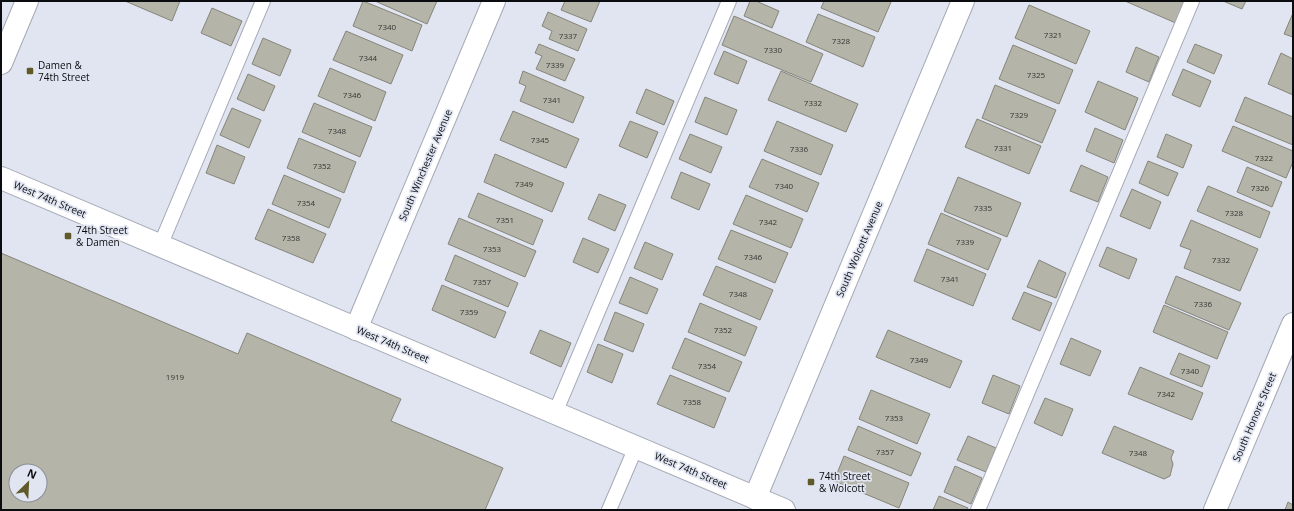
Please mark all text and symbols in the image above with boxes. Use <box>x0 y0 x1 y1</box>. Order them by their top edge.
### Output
house number: 7340 <box>378 21 397 32</box>
house number: 7321 <box>1044 29 1062 40</box>
house number: 7337 <box>559 30 578 41</box>
house number: 7328 <box>832 35 851 46</box>
house number: 7330 <box>764 44 783 55</box>
house number: 7344 <box>359 52 378 63</box>
place label: Damen & 74th Street <box>38 58 90 84</box>
house number: 7339 <box>546 59 565 70</box>
marker: Damen & 74th Street <box>25 66 35 76</box>
house number: 7325 <box>1027 69 1046 80</box>
house number: 7346 <box>343 89 362 100</box>
house number: 7341 <box>543 94 561 105</box>
house number: 7332 <box>804 97 823 108</box>
street label: South Winchester Avenue <box>395 107 455 223</box>
house number: 7329 <box>1010 109 1029 120</box>
house number: 7348 <box>328 125 347 136</box>
house number: 7345 <box>531 134 550 145</box>
house number: 7331 <box>994 142 1012 153</box>
house number: 7336 <box>790 143 809 154</box>
house number: 7322 <box>1255 152 1274 163</box>
house number: 7352 <box>313 160 332 171</box>
street label: West 74th Street <box>12 177 89 221</box>
house number: 7349 <box>515 178 534 189</box>
house number: 7340 <box>775 180 794 191</box>
house number: 7326 <box>1251 182 1270 193</box>
house number: 7354 <box>297 197 316 208</box>
street label: South Wolcott Avenue <box>832 198 886 299</box>
house number: 7335 <box>974 202 993 213</box>
house number: 7328 <box>1225 207 1244 218</box>
house number: 7351 <box>496 214 514 225</box>
house number: 7342 <box>759 216 778 227</box>
place label: 74th Street & Damen <box>76 223 128 249</box>
marker: 74th Street & Damen <box>63 231 73 241</box>
house number: 7358 <box>282 232 301 243</box>
house number: 7339 <box>956 236 975 247</box>
house number: 7353 <box>483 243 502 254</box>
house number: 7346 <box>744 251 763 262</box>
house number: 7332 <box>1212 254 1231 265</box>
house number: 7341 <box>941 273 959 284</box>
house number: 7357 <box>473 276 492 287</box>
house number: 7348 <box>729 288 748 299</box>
house number: 7336 <box>1194 298 1213 309</box>
house number: 7359 <box>460 306 479 317</box>
street label: West 74th Street <box>355 322 432 366</box>
house number: 7352 <box>714 324 733 335</box>
house number: 7349 <box>910 354 929 365</box>
house number: 7354 <box>698 360 717 371</box>
house number: 7340 <box>1181 365 1200 376</box>
street label: South Honore Street <box>1229 370 1279 464</box>
house number: 1919 <box>166 371 185 382</box>
house number: 7342 <box>1157 388 1176 399</box>
house number: 7358 <box>683 396 702 407</box>
house number: 7353 <box>885 412 904 423</box>
house number: 7357 <box>876 446 895 457</box>
house number: 7348 <box>1129 447 1148 458</box>
street label: West 74th Street <box>653 448 730 492</box>
north arrow <box>8 463 48 503</box>
text: N <box>25 465 39 482</box>
place label: 74th Street & Wolcott <box>819 469 871 495</box>
marker: 74th Street & Wolcott <box>806 477 816 487</box>

